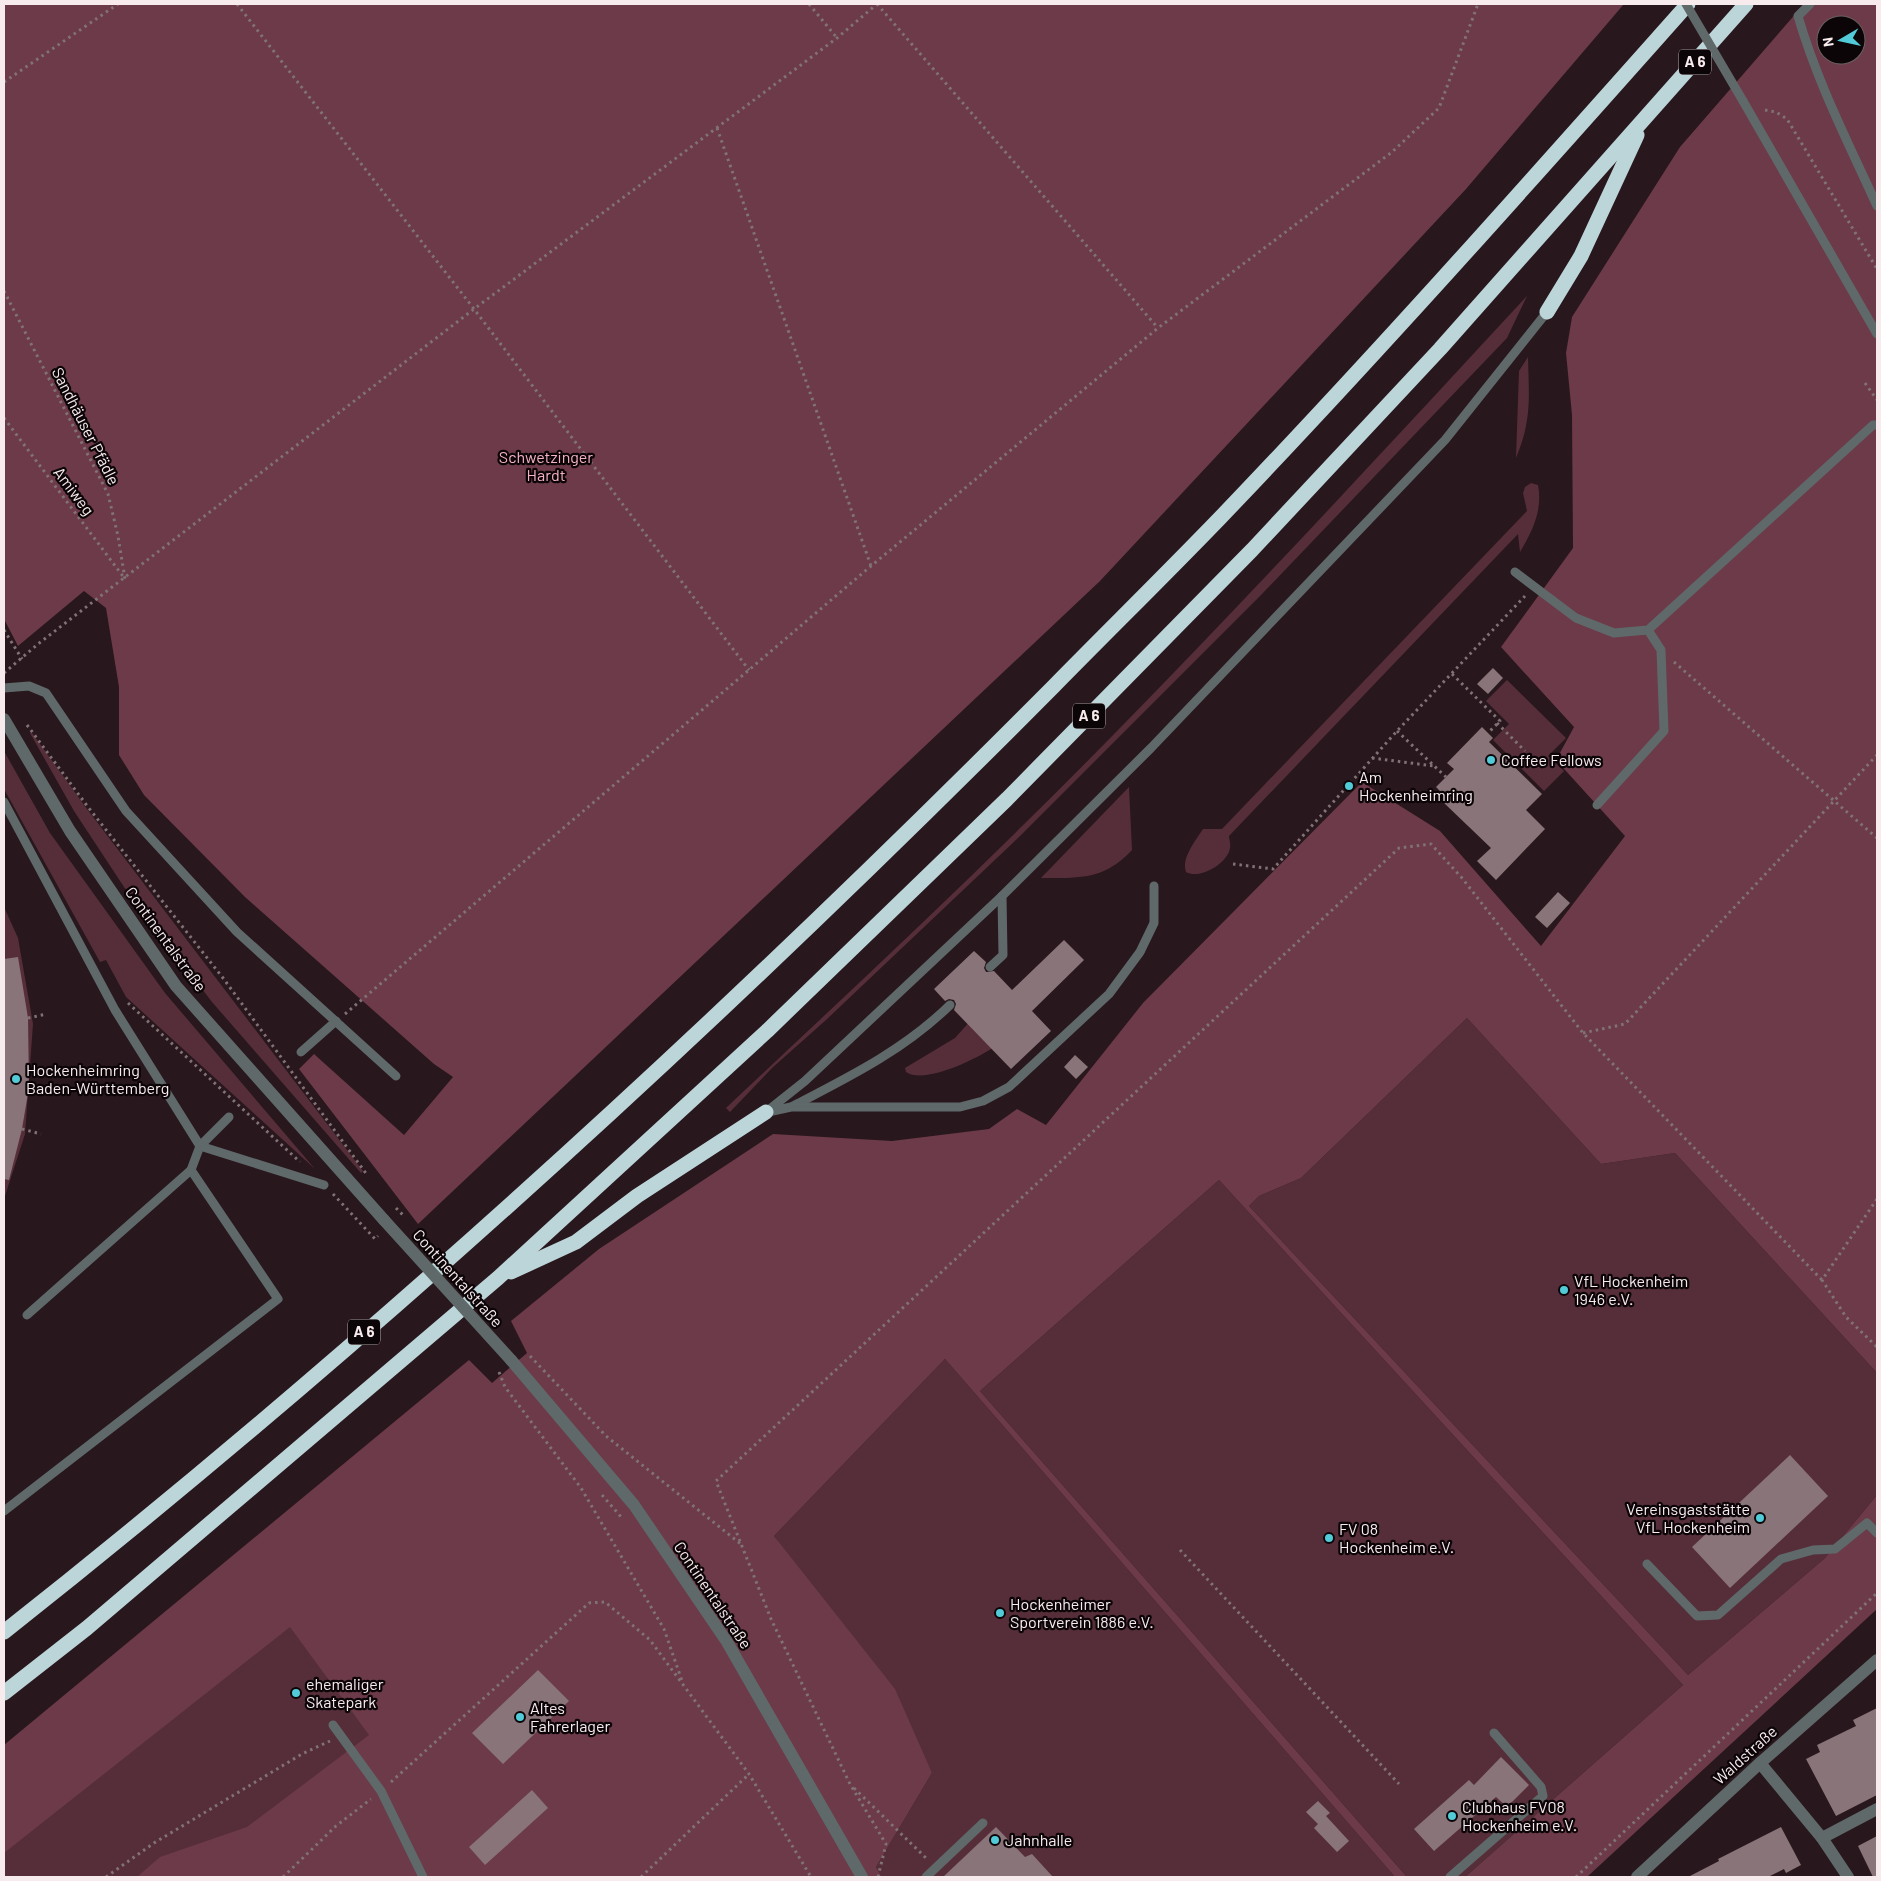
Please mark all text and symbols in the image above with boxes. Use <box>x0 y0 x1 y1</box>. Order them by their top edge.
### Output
north arrow <box>1816 15 1866 65</box>
text: N <box>1819 36 1837 48</box>
road number: A 6 <box>1679 50 1711 74</box>
street label: Sandhäuser Pfädle <box>49 364 124 488</box>
park label: Schwetzinger Hardt <box>499 447 593 484</box>
street label: Amiweg <box>50 463 99 519</box>
road number: A 6 <box>1073 704 1105 728</box>
place label: Coffee Fellows <box>1501 750 1602 769</box>
marker: Coffee Fellows <box>1485 754 1497 766</box>
place label: Am Hockenheimring <box>1359 767 1473 804</box>
marker: Am Hockenheimring <box>1343 780 1355 792</box>
street label: Continentalstraße <box>122 882 211 995</box>
place label: Hockenheimring Baden-Württemberg <box>26 1060 169 1097</box>
marker: Hockenheimring Baden-Württemberg <box>10 1073 22 1085</box>
street label: Continentalstraße <box>409 1225 507 1331</box>
place label: VfL Hockenheim 1946 e.V. <box>1574 1271 1688 1308</box>
marker: VfL Hockenheim 1946 e.V. <box>1558 1284 1570 1296</box>
road number: A 6 <box>348 1320 380 1344</box>
place label: Vereinsgaststätte VfL Hockenheim <box>1626 1499 1750 1536</box>
marker: Vereinsgaststätte VfL Hockenheim <box>1754 1512 1766 1524</box>
place label: FV 08 Hockenheim e.V. <box>1339 1519 1454 1556</box>
marker: FV 08 Hockenheim e.V. <box>1323 1532 1335 1544</box>
street label: Continentalstraße <box>671 1538 756 1652</box>
place label: Hockenheimer Sportverein 1886 e.V. <box>1010 1594 1154 1631</box>
marker: Hockenheimer Sportverein 1886 e.V. <box>994 1607 1006 1619</box>
place label: ehemaliger Skatepark <box>306 1674 384 1711</box>
marker: ehemaliger Skatepark <box>290 1687 302 1699</box>
place label: Altes Fahrerlager <box>530 1698 610 1735</box>
marker: Altes Fahrerlager <box>514 1711 526 1723</box>
street label: Waldstraße <box>1709 1721 1780 1788</box>
place label: Clubhaus FV08 Hockenheim e.V. <box>1462 1797 1577 1834</box>
marker: Clubhaus FV08 Hockenheim e.V. <box>1446 1810 1458 1822</box>
place label: Jahnhalle <box>1005 1830 1072 1849</box>
marker: Jahnhalle <box>989 1834 1001 1846</box>

